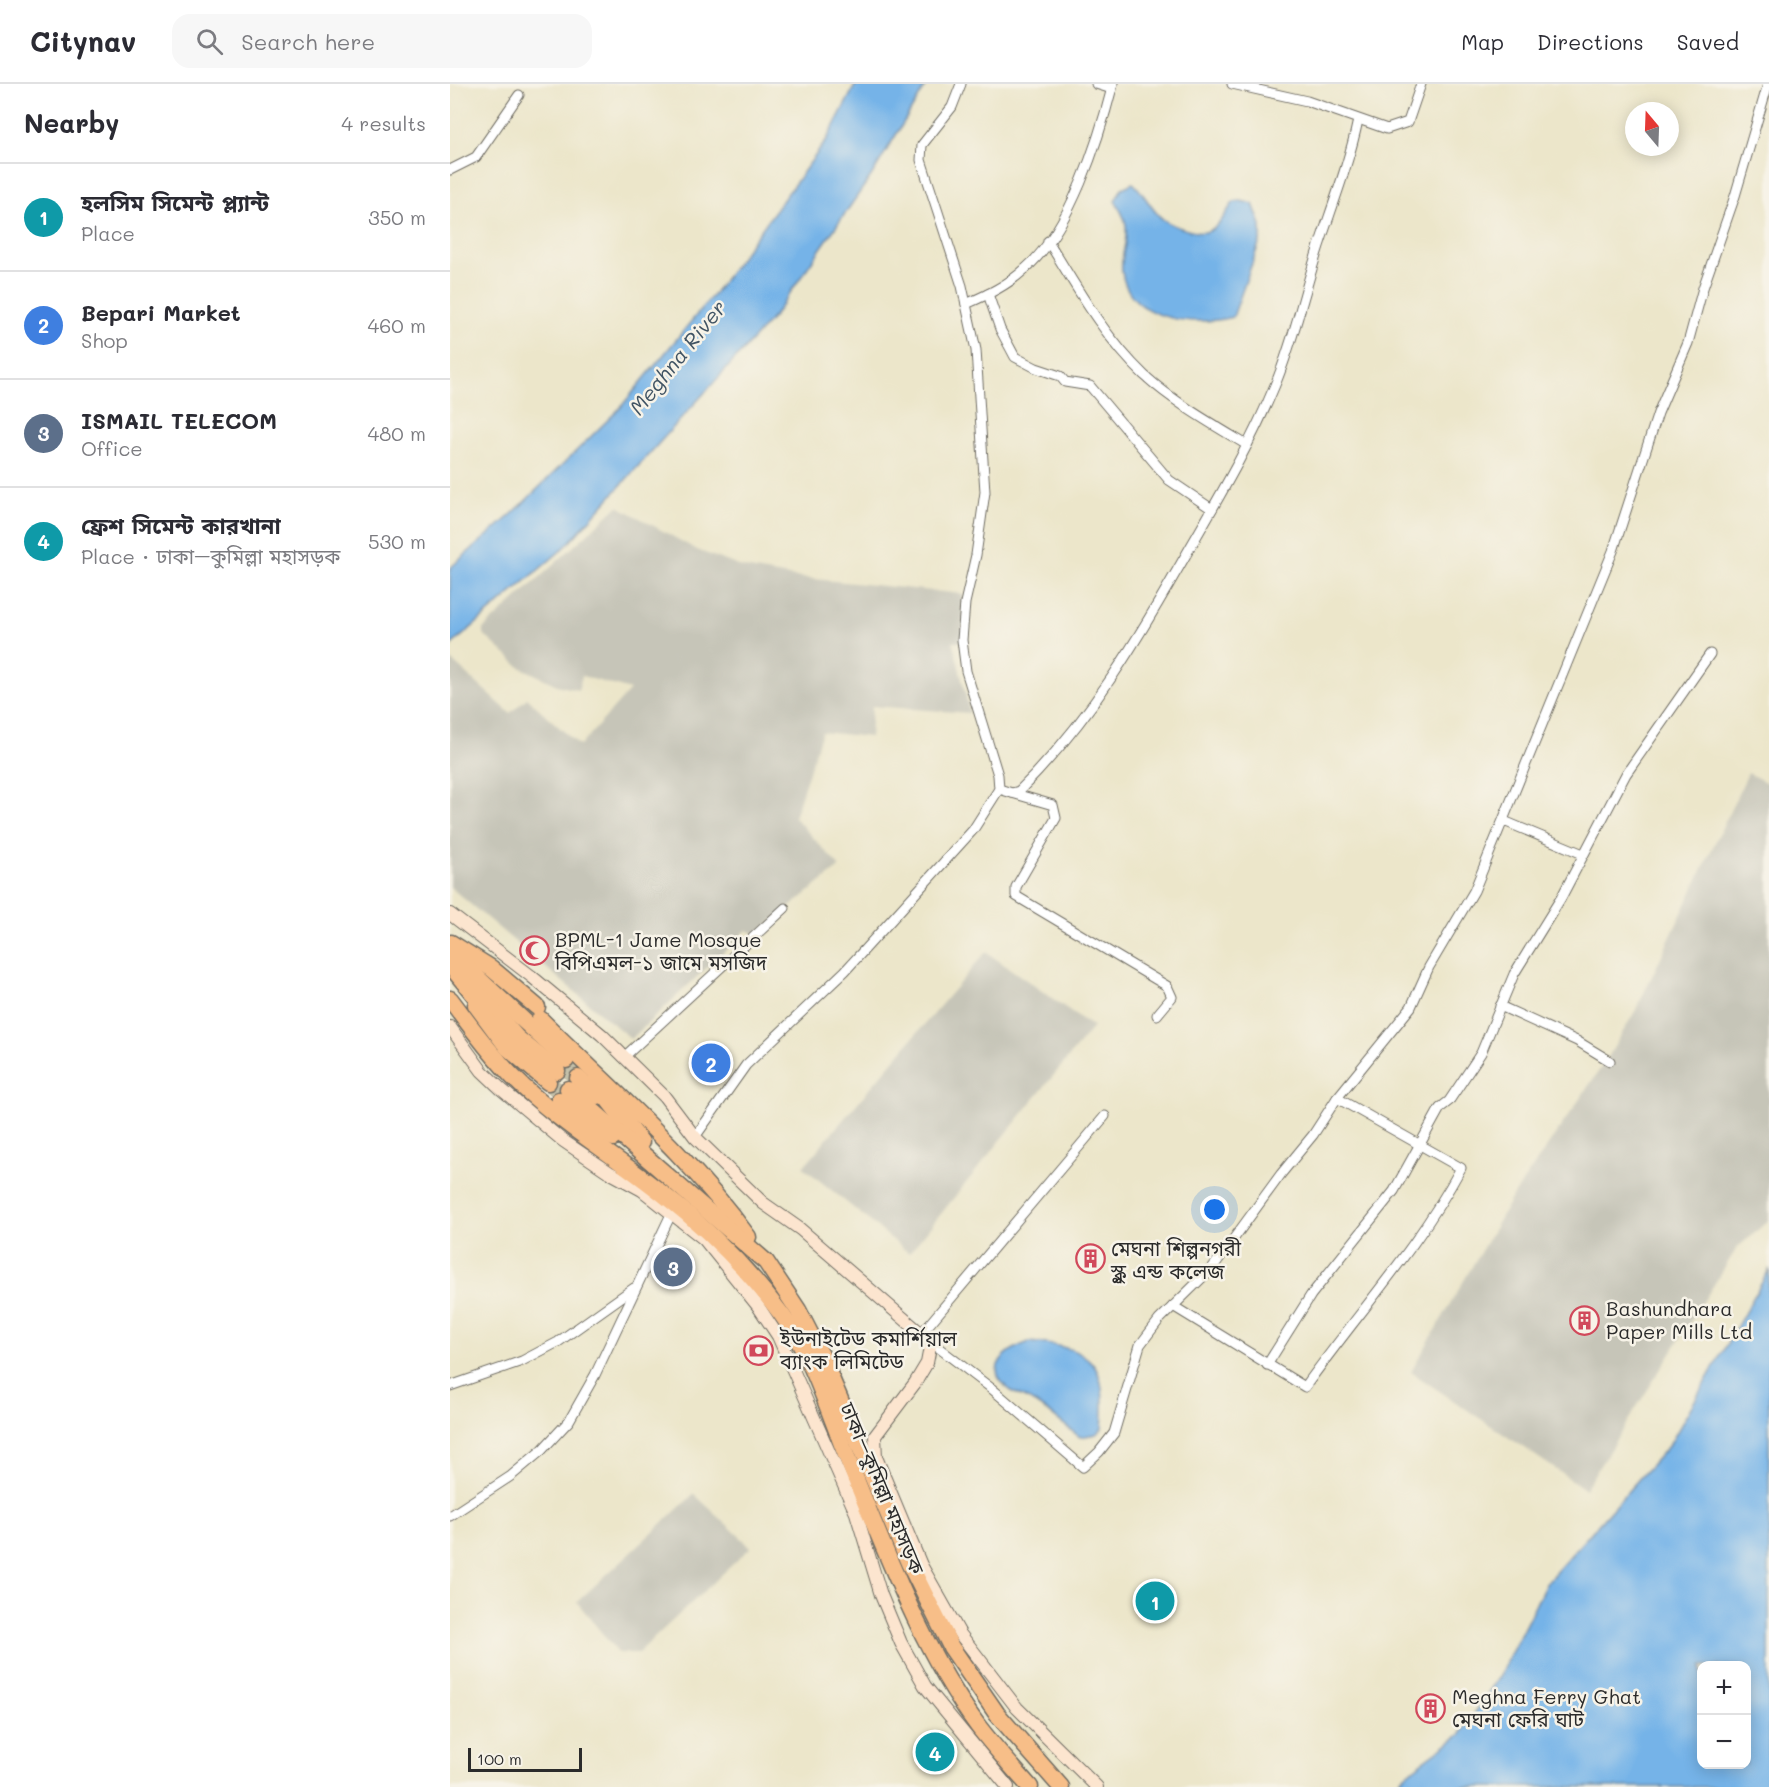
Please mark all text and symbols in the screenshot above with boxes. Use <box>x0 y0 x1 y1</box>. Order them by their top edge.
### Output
search box <box>172 14 592 68</box>
text: Citynav <box>30 23 136 59</box>
icon: search <box>193 25 226 58</box>
text: Search here <box>241 27 375 56</box>
text: Map <box>1461 28 1504 55</box>
text: Directions <box>1537 28 1644 55</box>
text: Saved <box>1677 28 1739 55</box>
north arrow <box>1625 102 1679 156</box>
text: Nearby <box>24 106 119 140</box>
text: 4 results <box>341 110 426 136</box>
text: হলসিম সিমেন্ট প্ল্যান্ট <box>81 188 269 217</box>
text: 1 <box>39 204 48 230</box>
text: 350 m <box>368 204 426 230</box>
text: Place <box>81 220 135 246</box>
water label: Meghna River <box>623 294 731 420</box>
text: Bepari Market <box>81 298 241 327</box>
text: 2 <box>38 312 49 338</box>
text: 460 m <box>368 312 426 338</box>
text: Shop <box>81 327 128 353</box>
text: ISMAIL TELECOM <box>81 406 277 435</box>
text: 3 <box>38 420 50 446</box>
text: 480 m <box>367 420 426 446</box>
text: Office <box>81 435 143 461</box>
text: ফ্রেশ সিমেন্ট কারখানা <box>81 511 281 540</box>
text: 4 <box>37 528 50 554</box>
text: 530 m <box>368 528 426 554</box>
text: Place · ঢাকা–কুমিল্লা মহাসড়ক <box>81 543 340 569</box>
place label: BPML-1 Jame Mosque বিপিএমল-১ জামে মসজিদ <box>554 926 768 975</box>
mosque icon: BPML-1 Jame Mosque বিপিএমল-১ জামে মসজিদ <box>518 934 550 966</box>
pin: 2 <box>692 1040 730 1086</box>
your location <box>1200 1195 1229 1224</box>
place label: মেঘনা শিল্পনগরী স্কুল এন্ড কলেজ <box>1110 1235 1242 1284</box>
building icon: মেঘনা শিল্পনগরী স্কুল এন্ড কলেজ <box>1074 1243 1106 1275</box>
pin: 3 <box>654 1244 692 1290</box>
place label: Bashundhara Paper Mills Ltd <box>1606 1295 1752 1344</box>
building icon: Bashundhara Paper Mills Ltd <box>1569 1304 1601 1336</box>
place label: ইউনাইটেড কমার্শিয়াল ব্যাংক লিমিটেড <box>779 1325 957 1374</box>
bank icon: ইউনাইটেড কমার্শিয়াল ব্যাংক লিমিটেড <box>743 1334 775 1366</box>
street label: ঢাকা–কুমিল্লা মহাসড়ক <box>835 1397 931 1579</box>
pin: 1 <box>1136 1578 1174 1624</box>
map controls <box>1697 1661 1751 1769</box>
button: + <box>1697 1661 1751 1715</box>
place label: Meghna Ferry Ghat মেঘনা ফেরি ঘাট <box>1452 1683 1641 1732</box>
building icon: Meghna Ferry Ghat মেঘনা ফেরি ঘাট <box>1415 1692 1447 1724</box>
button: − <box>1697 1715 1751 1769</box>
pin: 4 <box>916 1730 954 1774</box>
scale bar <box>468 1745 582 1772</box>
text: 100 m <box>477 1748 522 1769</box>

